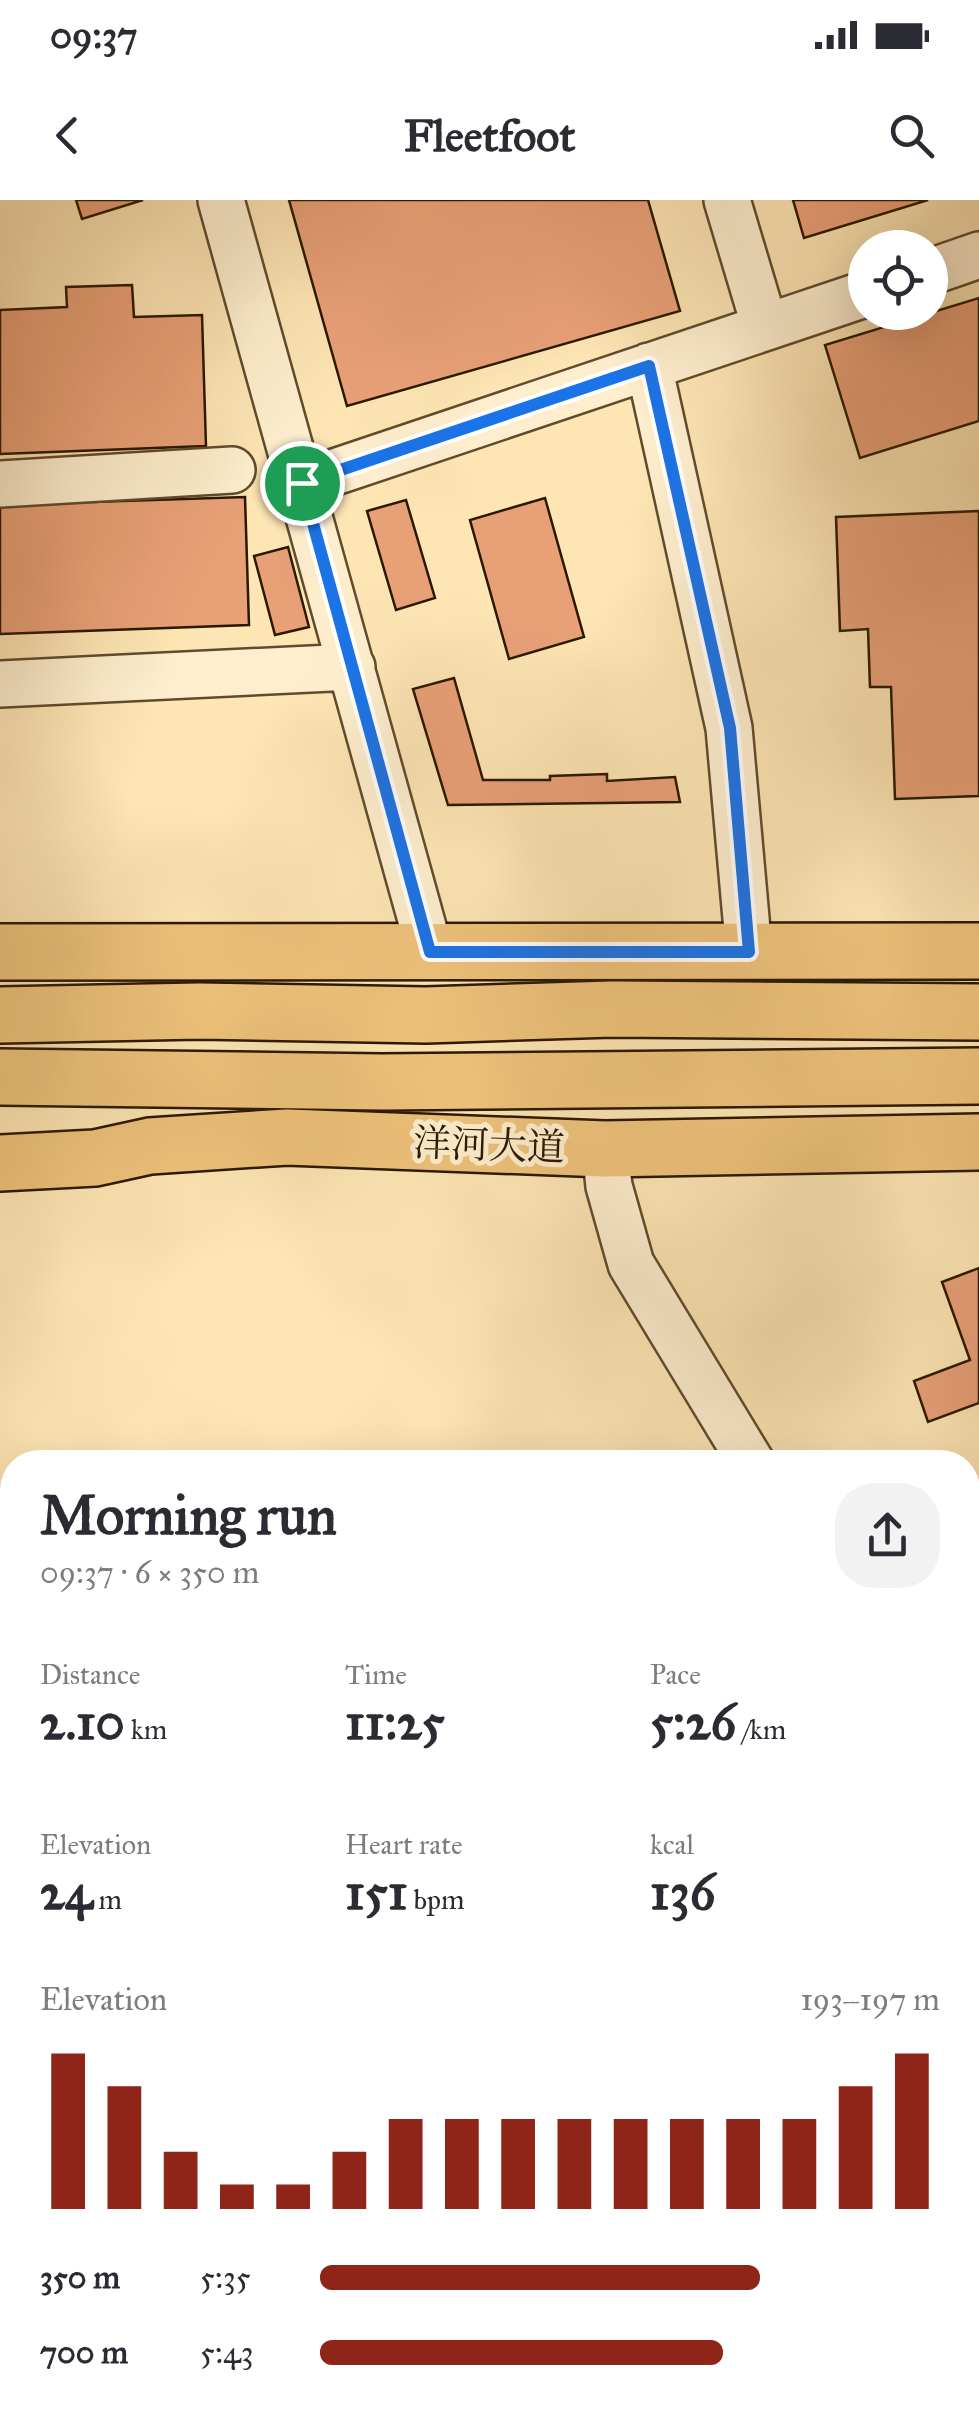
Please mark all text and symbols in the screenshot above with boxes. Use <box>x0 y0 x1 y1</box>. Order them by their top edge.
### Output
text: 09:37 <box>50 12 138 58</box>
icon: back <box>40 108 95 163</box>
text: Fleetfoot <box>404 108 575 163</box>
icon: search <box>884 108 939 163</box>
map controls <box>848 230 948 330</box>
button: locate <box>848 230 948 330</box>
pin <box>260 441 345 526</box>
icon: arrive <box>275 456 330 511</box>
street label: 洋河大道 <box>412 1119 566 1171</box>
text: Morning run <box>40 1482 337 1549</box>
button: share <box>835 1483 940 1588</box>
text: 09:37 · 6 × 350 m <box>40 1553 259 1592</box>
text: Distance <box>40 1657 140 1692</box>
text: Time <box>345 1657 407 1692</box>
text: Pace <box>650 1657 701 1692</box>
text: 2.10 <box>40 1692 125 1753</box>
text: 11:25 <box>345 1692 445 1753</box>
text: 5:26 <box>650 1692 736 1753</box>
text: km <box>125 1712 167 1747</box>
text: /km <box>736 1712 786 1747</box>
text: Elevation <box>40 1827 151 1862</box>
text: Heart rate <box>345 1827 463 1862</box>
text: kcal <box>650 1827 694 1862</box>
text: 24 <box>40 1862 93 1923</box>
text: 151 <box>345 1862 407 1923</box>
text: 136 <box>650 1862 715 1923</box>
text: m <box>93 1882 122 1917</box>
text: bpm <box>407 1882 464 1917</box>
text: Elevation <box>40 1980 167 2019</box>
text: 193–197 m <box>800 1980 940 2019</box>
text: 350 m <box>40 2258 120 2297</box>
text: 5:35 <box>200 2258 251 2297</box>
text: 700 m <box>40 2333 128 2372</box>
text: 5:43 <box>200 2333 254 2372</box>

